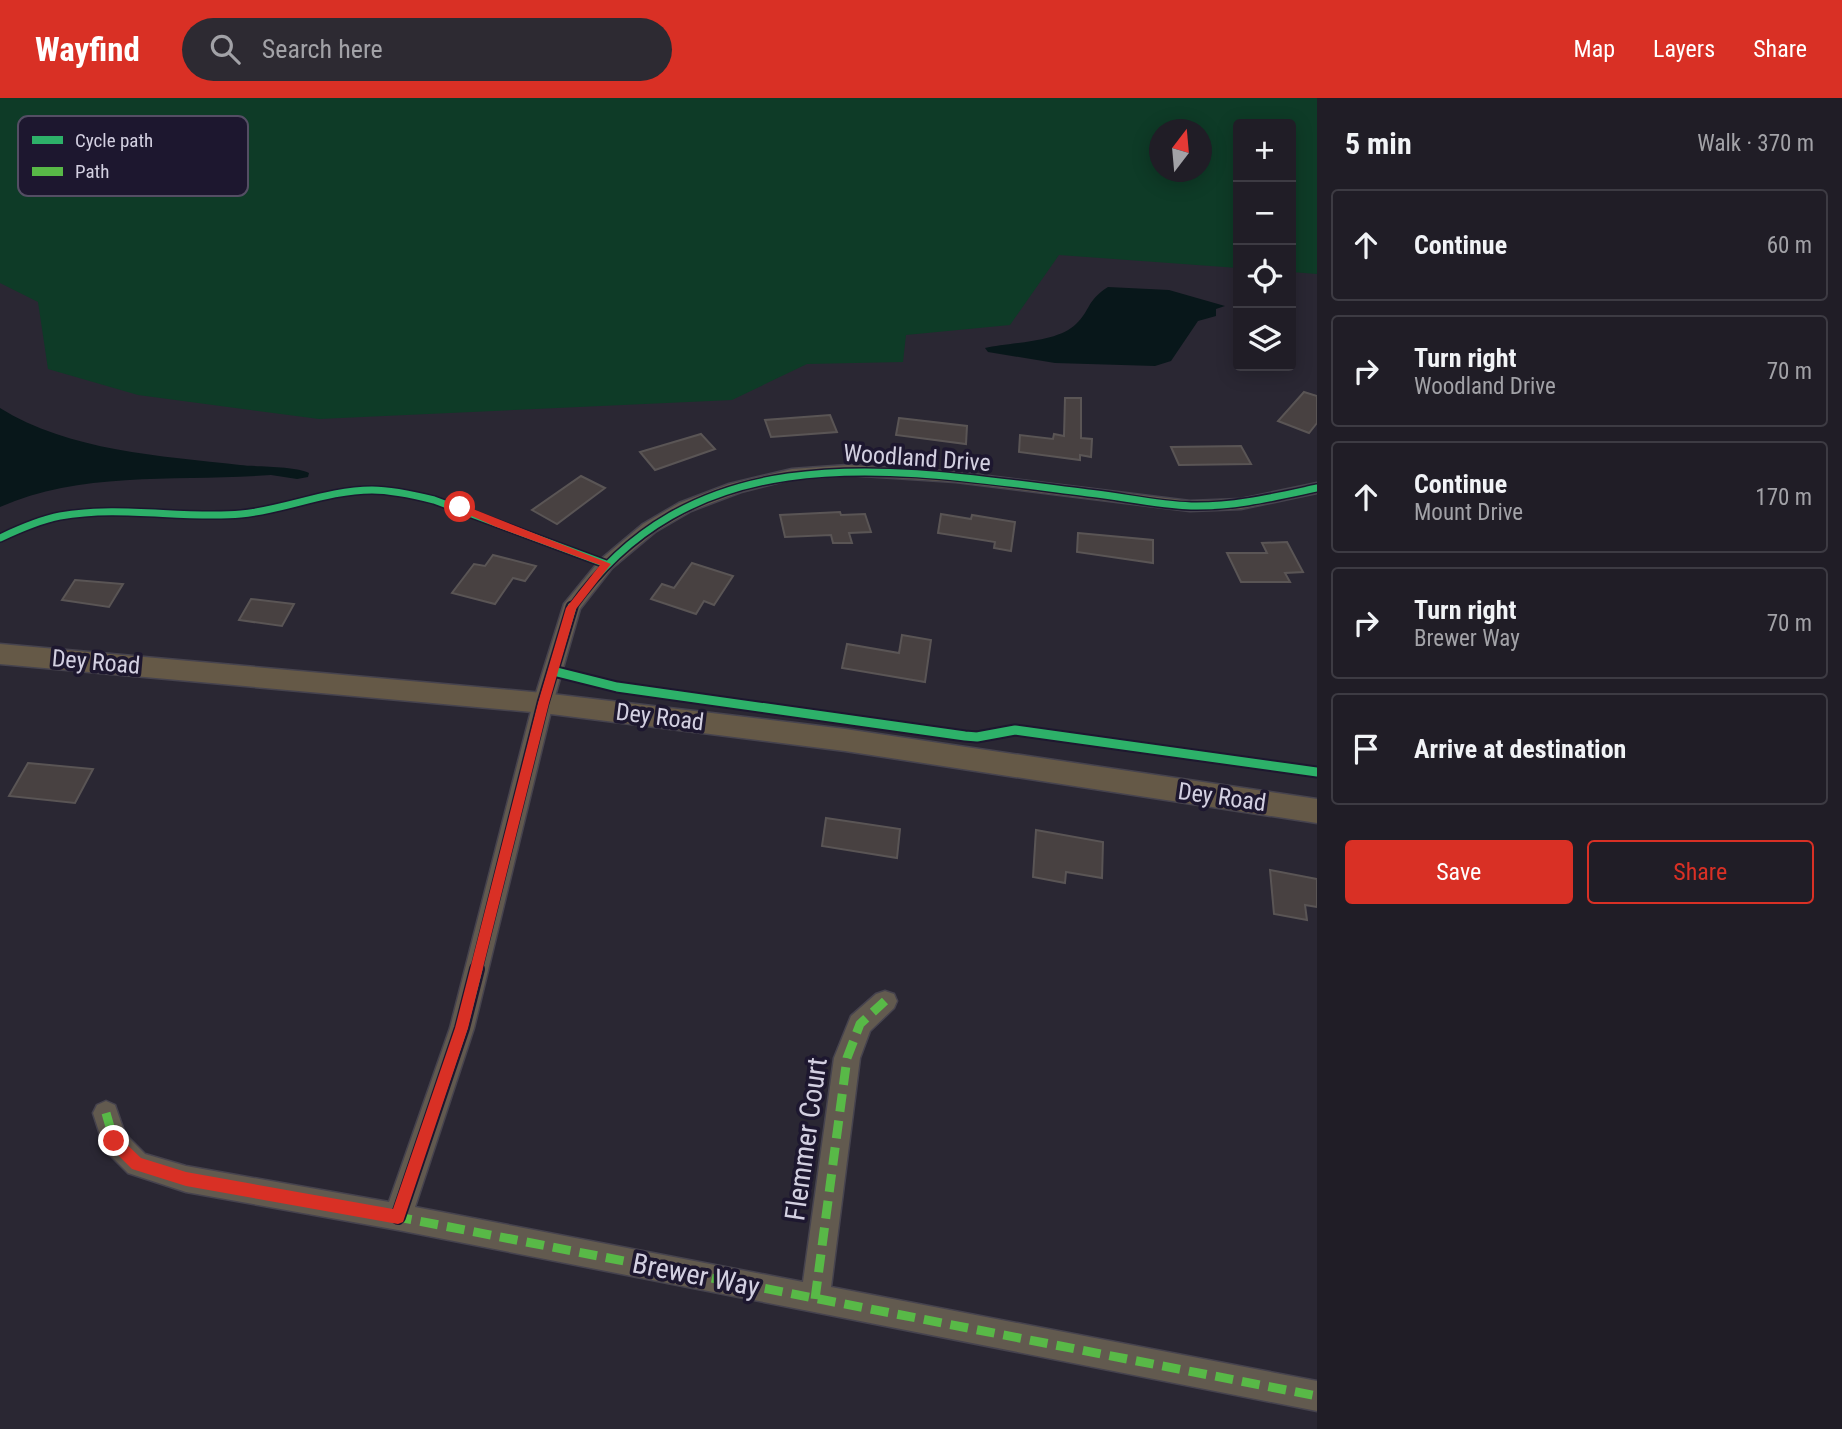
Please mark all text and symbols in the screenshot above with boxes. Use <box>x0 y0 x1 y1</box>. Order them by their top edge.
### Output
search box <box>182 18 672 81</box>
text: Wayfind <box>35 30 140 69</box>
icon: search <box>206 30 244 68</box>
text: Search here <box>262 34 383 64</box>
text: Map <box>1574 35 1615 63</box>
text: Layers <box>1653 35 1715 63</box>
text: Share <box>1753 35 1807 63</box>
legend <box>18 116 248 196</box>
north arrow <box>1149 119 1212 182</box>
map controls <box>1233 119 1296 371</box>
button: + <box>1233 119 1296 182</box>
text: 5 min <box>1345 126 1412 161</box>
text: Cycle path <box>75 129 153 152</box>
text: Walk · 370 m <box>1697 130 1814 157</box>
text: Path <box>75 160 109 183</box>
button: − <box>1233 182 1296 245</box>
icon: ahead <box>1347 226 1385 264</box>
text: Continue <box>1414 230 1507 260</box>
text: 60 m <box>1767 232 1812 259</box>
button: locate <box>1233 245 1296 308</box>
button: layers <box>1233 308 1296 371</box>
text: Turn right <box>1414 343 1516 373</box>
icon: right <box>1347 352 1385 390</box>
text: 70 m <box>1767 358 1812 385</box>
text: Woodland Drive <box>1414 373 1556 400</box>
street label: Woodland Drive <box>842 439 992 477</box>
text: Continue <box>1414 469 1507 499</box>
icon: ahead <box>1347 478 1385 516</box>
text: 170 m <box>1755 484 1812 511</box>
route start <box>444 491 475 522</box>
text: Mount Drive <box>1414 499 1523 526</box>
text: Turn right <box>1414 595 1516 625</box>
icon: right <box>1347 604 1385 642</box>
text: 70 m <box>1767 610 1812 637</box>
text: Brewer Way <box>1414 625 1520 652</box>
street label: Dey Road <box>51 644 141 680</box>
street label: Dey Road <box>614 698 706 736</box>
icon: arrive <box>1347 730 1385 768</box>
text: Arrive at destination <box>1414 734 1626 764</box>
street label: Dey Road <box>1176 777 1268 817</box>
button: Save <box>1345 840 1573 904</box>
button: Share <box>1587 840 1814 904</box>
street label: Flemmer Court <box>778 1055 834 1223</box>
route end <box>98 1125 129 1156</box>
street label: Brewer Way <box>630 1247 763 1304</box>

